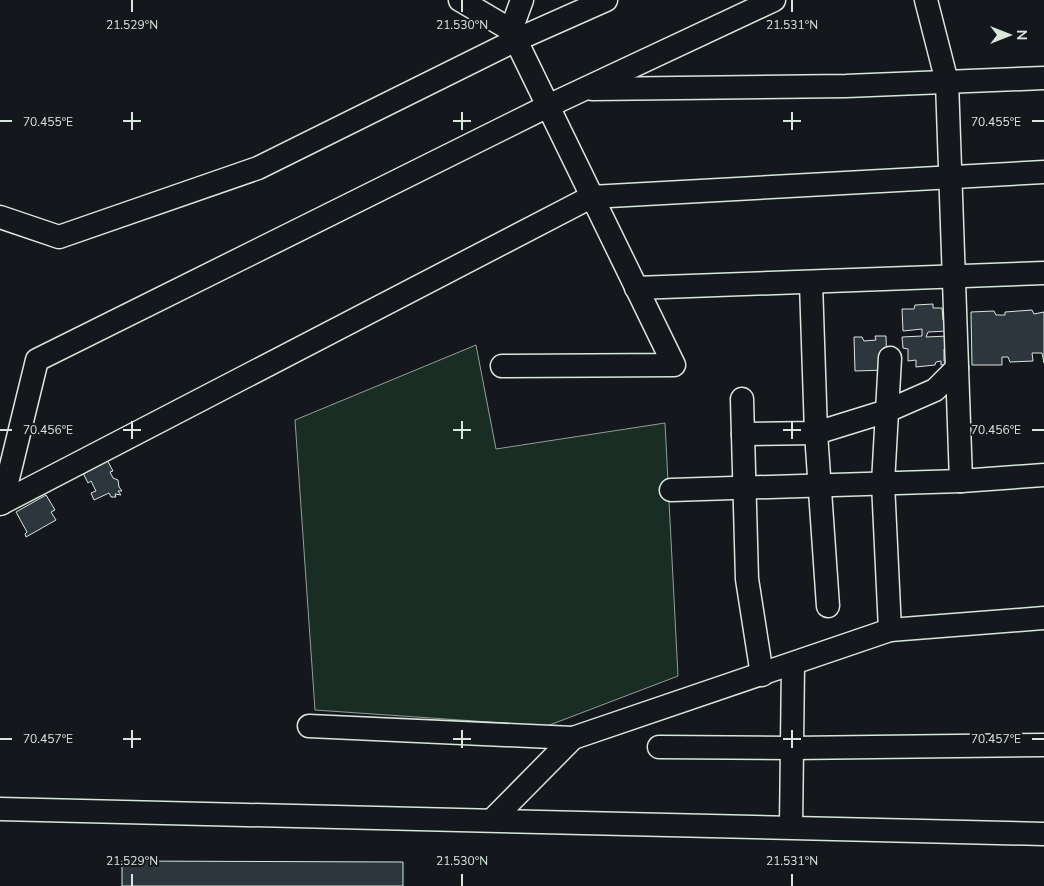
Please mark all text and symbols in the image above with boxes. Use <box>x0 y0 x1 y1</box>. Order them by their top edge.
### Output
north arrow <box>984 10 1034 60</box>
text: 21.529°N <box>106 17 158 33</box>
text: 21.530°N <box>436 17 488 33</box>
text: 21.531°N <box>766 17 818 33</box>
text: N <box>1012 30 1031 40</box>
text: 70.455°E <box>23 114 73 130</box>
text: 70.455°E <box>971 114 1021 130</box>
text: 70.456°E <box>23 422 73 438</box>
text: 70.456°E <box>971 422 1021 438</box>
text: 70.457°E <box>23 731 73 747</box>
text: 70.457°E <box>971 731 1021 747</box>
text: 21.529°N <box>106 853 158 869</box>
text: 21.530°N <box>436 853 488 869</box>
text: 21.531°N <box>766 853 818 869</box>

